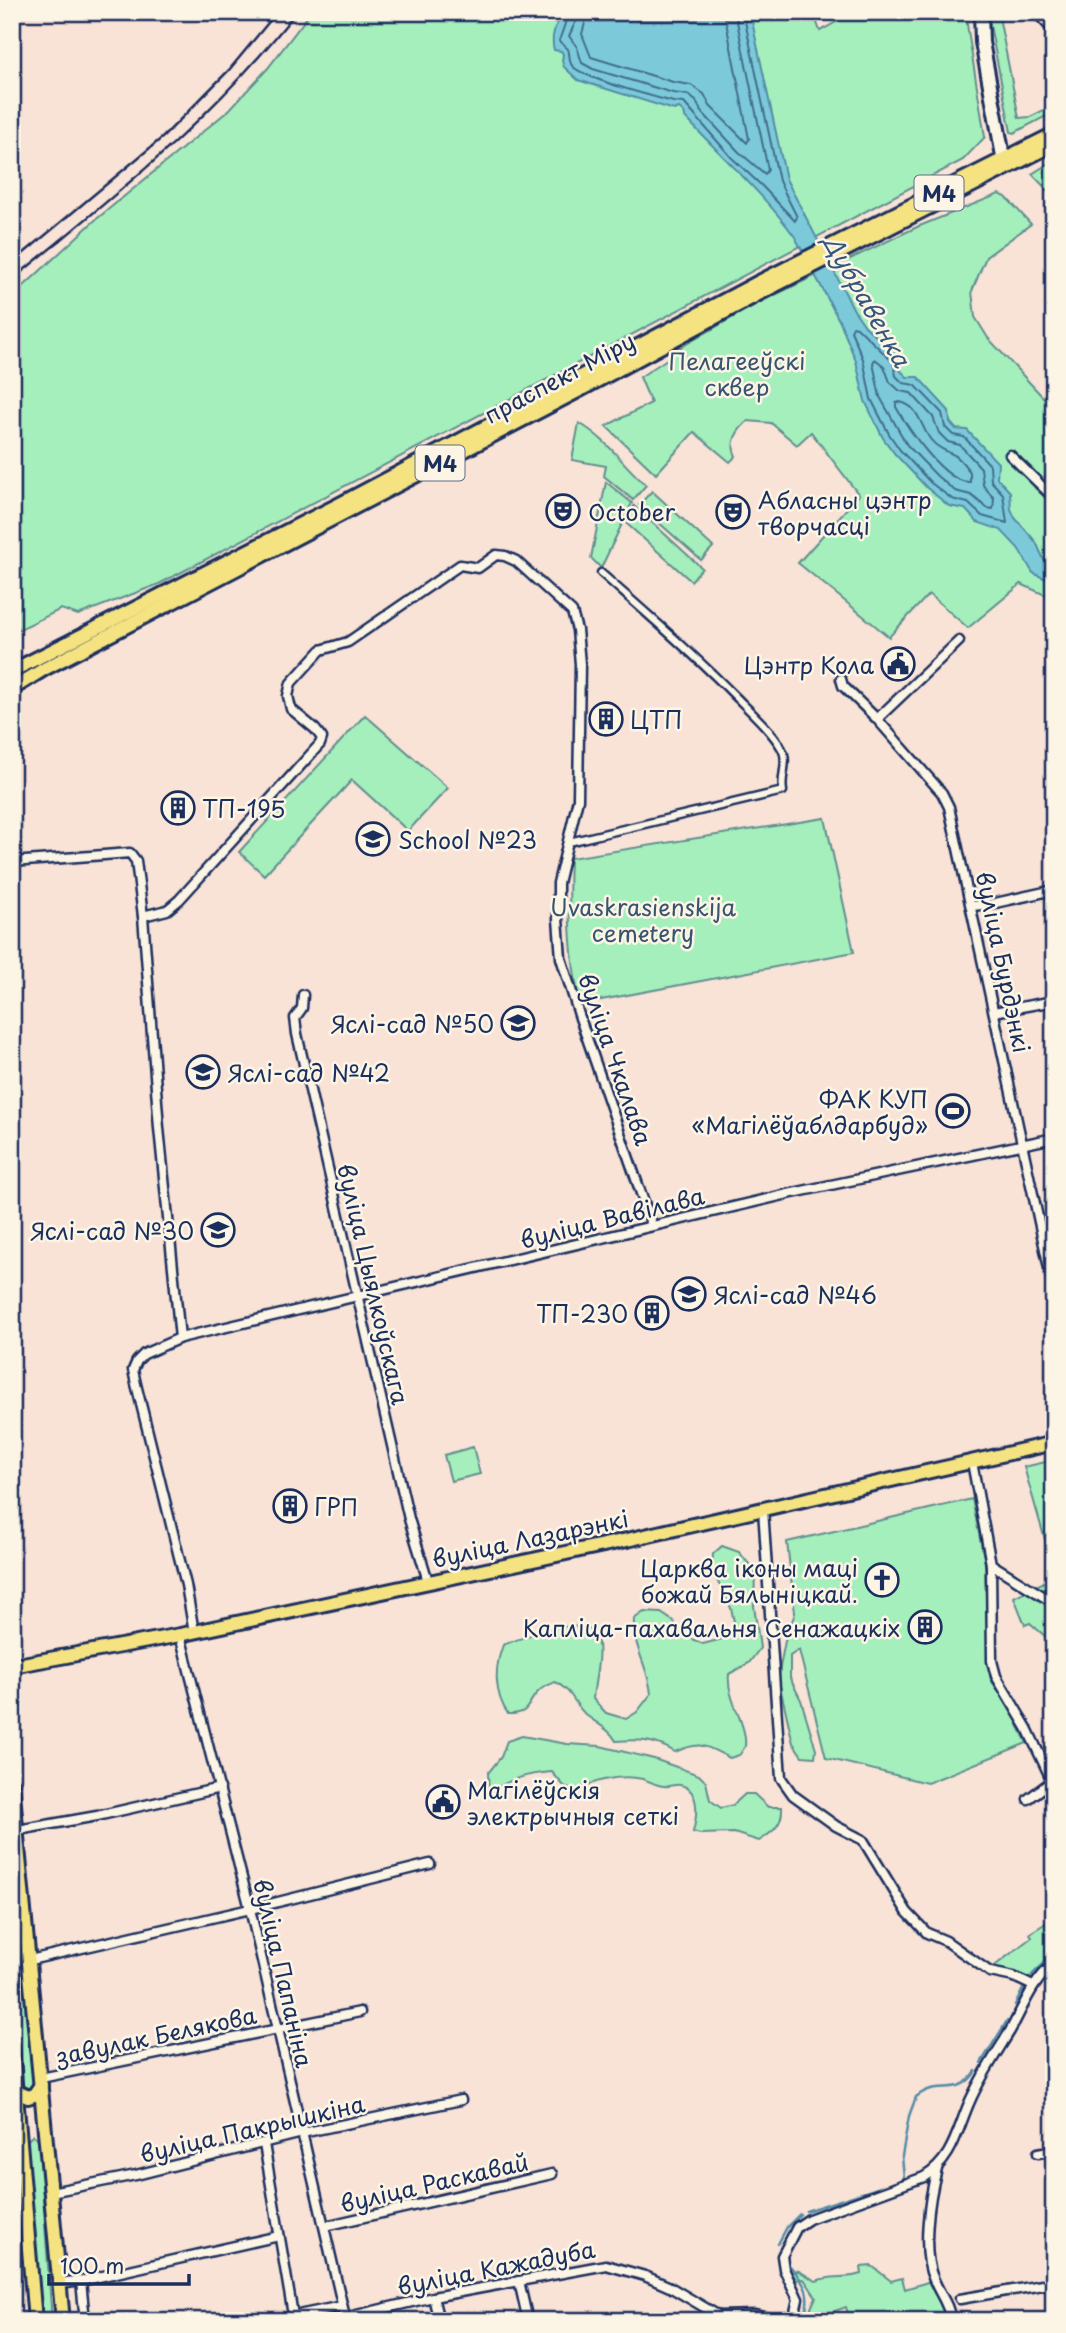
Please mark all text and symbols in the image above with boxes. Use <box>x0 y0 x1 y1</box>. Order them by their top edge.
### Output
road number: М4 <box>914 176 964 210</box>
water label: Дубравенка <box>814 225 921 374</box>
street label: праспект Міру <box>477 323 641 431</box>
park label: Пелагееўскі сквер <box>669 343 805 404</box>
road number: М4 <box>416 446 464 480</box>
place label: Абласны цэнтр творчасці <box>758 482 932 543</box>
theatre icon: October <box>544 492 582 530</box>
theatre icon: Абласны цэнтр творчасці <box>714 493 752 531</box>
place label: October <box>588 494 676 529</box>
public building icon: Цэнтр Кола <box>879 645 917 683</box>
place label: Цэнтр Кола <box>744 647 875 682</box>
building icon: ЦТП <box>587 700 625 738</box>
place label: ЦТП <box>630 702 682 737</box>
building icon: ТП-195 <box>159 789 197 827</box>
place label: ТП-195 <box>202 791 285 826</box>
school or university icon: School №23 <box>354 820 392 858</box>
place label: School №23 <box>398 822 537 857</box>
street label: вуліца Бурдэнкі <box>968 868 1040 1056</box>
park label: Uvaskrasienskija cemetery <box>550 889 737 950</box>
street label: вуліца Чкалава <box>570 968 662 1150</box>
school or university icon: Яслі-сад №50 <box>499 1004 537 1042</box>
place label: Яслі-сад №50 <box>331 1006 494 1041</box>
school or university icon: Яслі-сад №42 <box>184 1053 222 1091</box>
place label: Яслі-сад №42 <box>228 1055 390 1090</box>
place label: ФАК КУП «Магілёўаблдарбуд» <box>691 1081 928 1142</box>
sports icon: ФАК КУП «Магілёўаблдарбуд» <box>934 1092 972 1130</box>
street label: вуліца Цыялкоўскага <box>329 1160 419 1409</box>
street label: вуліца Вавілава <box>516 1177 708 1257</box>
school or university icon: Яслі-сад №30 <box>199 1211 237 1249</box>
place label: Яслі-сад №30 <box>30 1213 194 1248</box>
school or university icon: Яслі-сад №46 <box>670 1275 708 1313</box>
place label: Яслі-сад №46 <box>714 1277 877 1312</box>
building icon: ТП-230 <box>633 1294 671 1332</box>
place label: ТП-230 <box>536 1296 628 1331</box>
building icon: ГРП <box>271 1487 309 1525</box>
place label: ГРП <box>314 1489 358 1524</box>
street label: вуліца Лазарэнкі <box>429 1500 631 1576</box>
place label: Царква іконы маці божай Бялыніцкай. <box>640 1550 858 1611</box>
church icon: Царква іконы маці божай Бялыніцкай. <box>863 1561 901 1599</box>
building icon: Капліца-пахавальня Сенажацкіх <box>906 1608 944 1646</box>
place label: Капліца-пахавальня Сенажацкіх <box>523 1610 900 1645</box>
place label: Магілёўскія электрычныя сеткі <box>467 1772 679 1833</box>
public building icon: Магілёўскія электрычныя сеткі <box>424 1783 462 1821</box>
street label: вуліца Папаніна <box>245 1875 323 2071</box>
street label: завулак Белякова <box>52 1997 260 2074</box>
street label: вуліца Пакрышкіна <box>136 2085 369 2171</box>
street label: вуліца Раскавай <box>336 2143 532 2221</box>
street label: вуліца Кажадуба <box>394 2231 598 2303</box>
scale bar <box>49 2242 189 2286</box>
text: 100 m <box>60 2249 124 2281</box>

